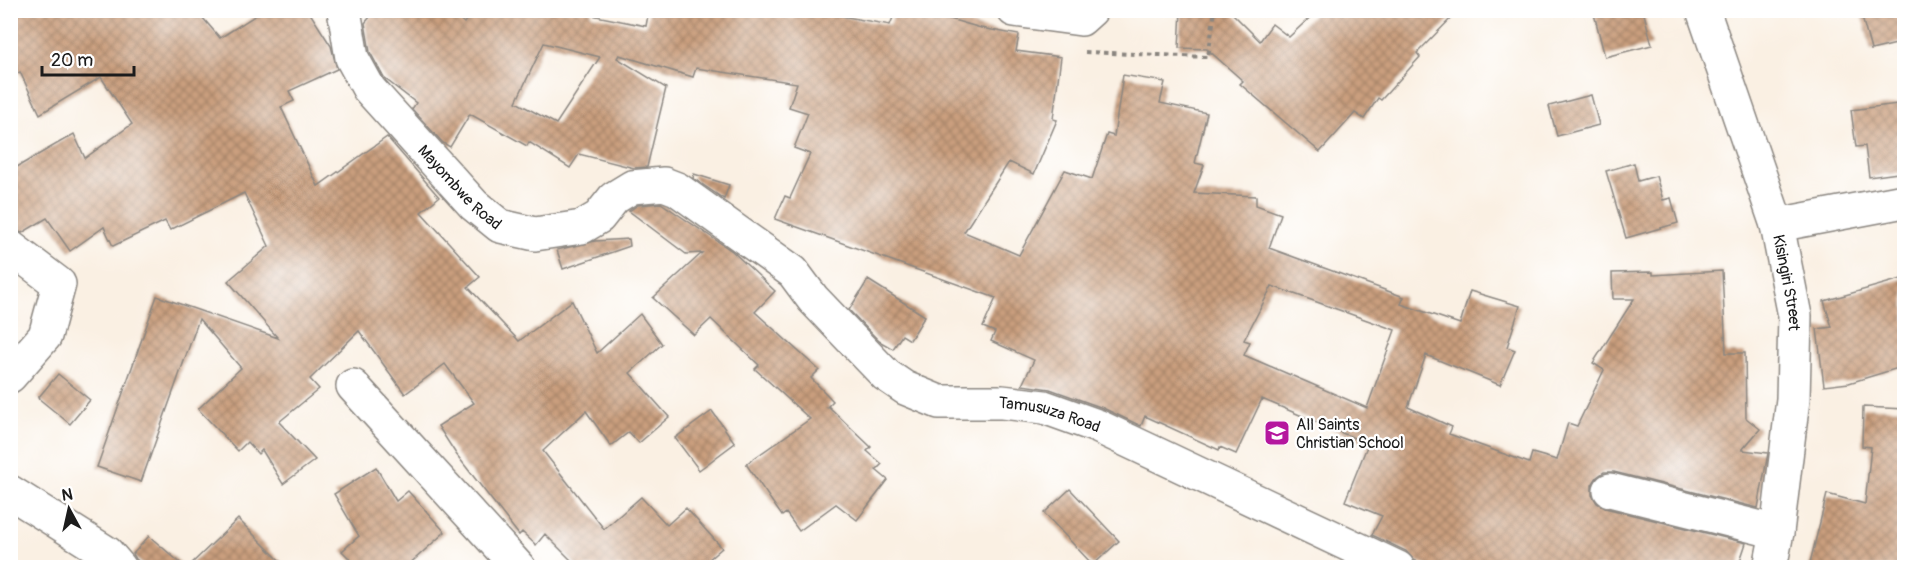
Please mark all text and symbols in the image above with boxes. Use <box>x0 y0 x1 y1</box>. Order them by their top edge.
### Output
scale bar <box>42 39 134 77</box>
text: 20 m <box>51 49 93 72</box>
street label: Mayombwe Road <box>413 141 505 234</box>
street label: Kisingiri Street <box>1768 233 1804 332</box>
street label: Tamusuza Road <box>997 393 1103 437</box>
place label: All Saints Christian School <box>1296 415 1404 453</box>
school or university icon: All Saints Christian School <box>1262 418 1292 448</box>
north arrow <box>39 479 99 539</box>
text: N <box>60 484 74 506</box>

